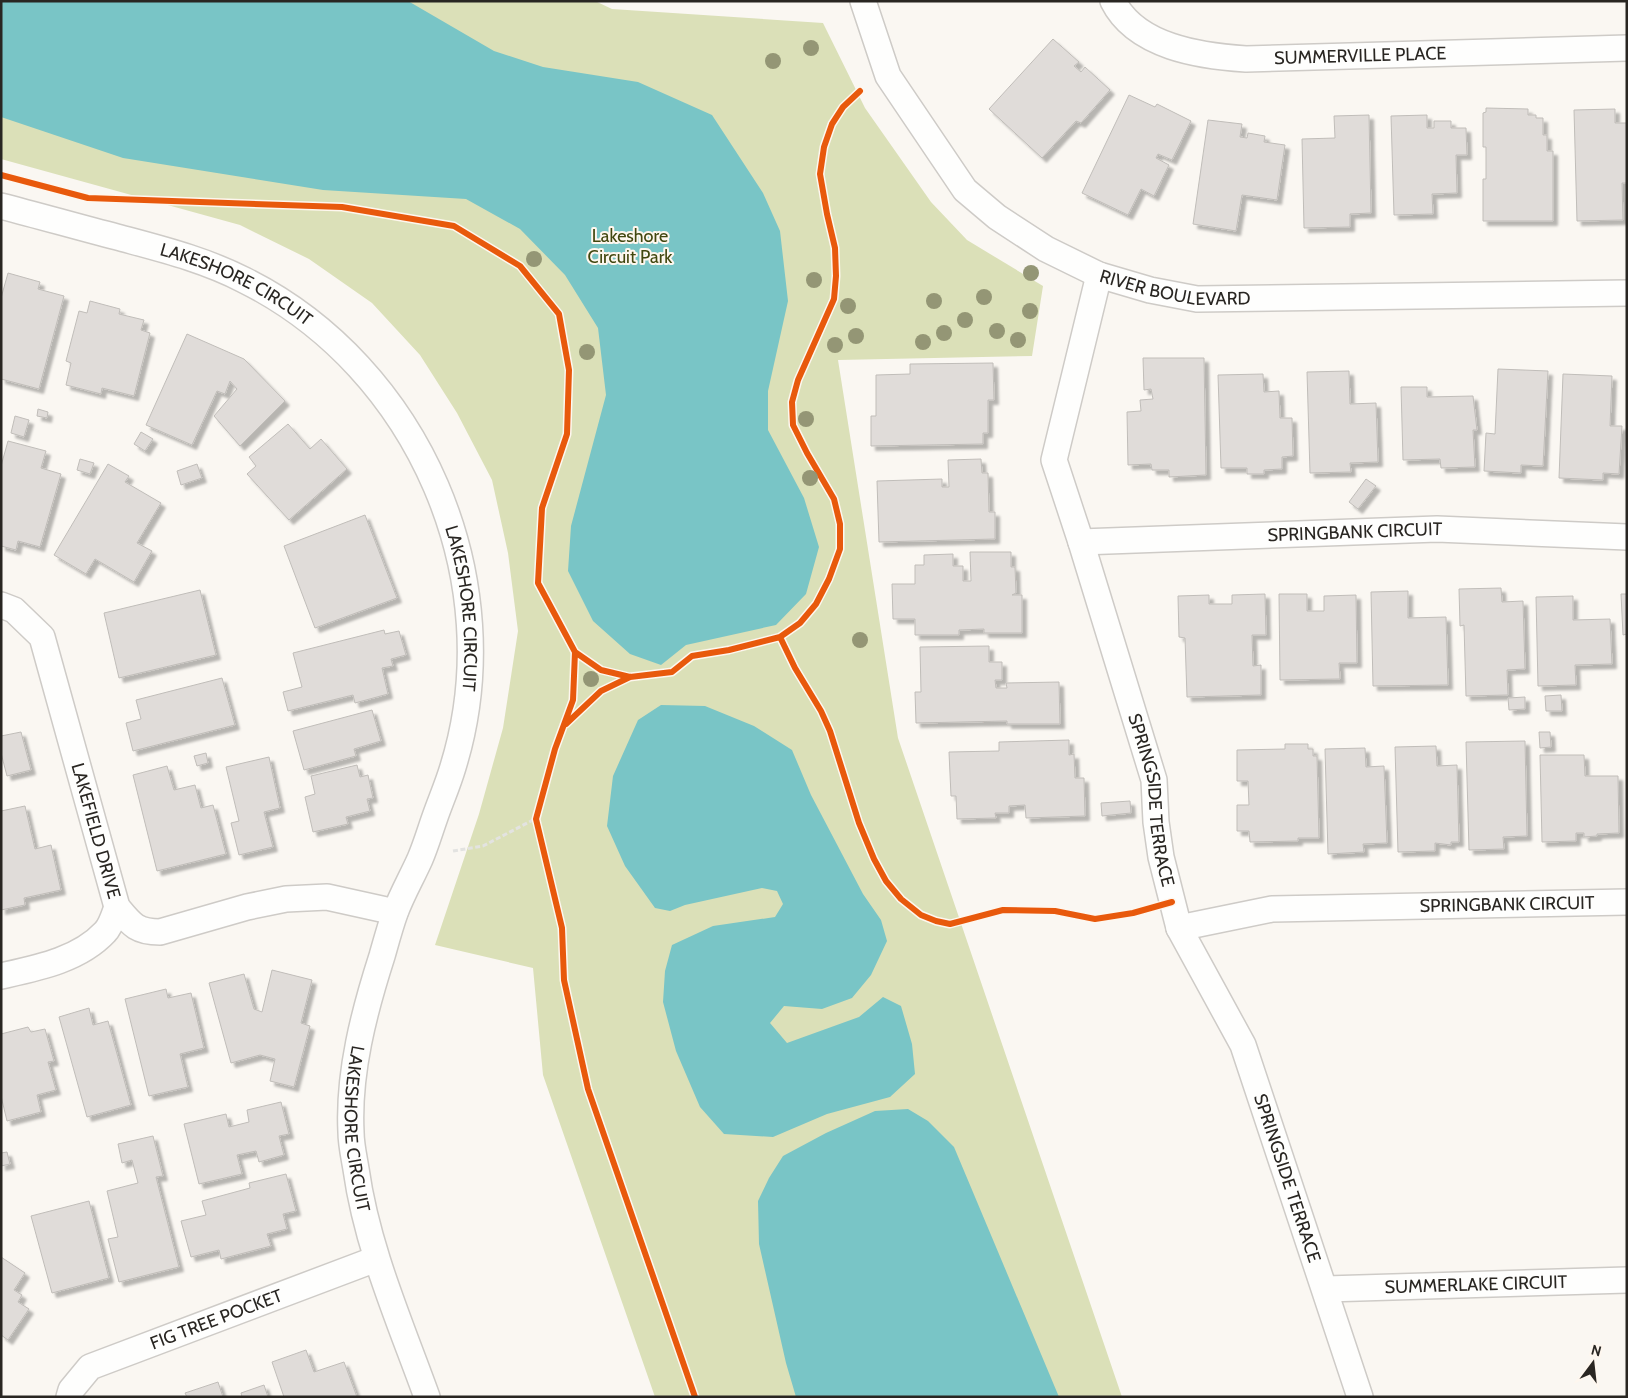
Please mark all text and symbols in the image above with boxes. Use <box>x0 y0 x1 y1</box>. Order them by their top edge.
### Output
street label: SUMMERVILLE PLACE <box>1274 42 1447 69</box>
park label: Lakeshore Circuit Park <box>588 225 673 268</box>
street label: LAKESHORE CIRCUIT <box>158 238 317 331</box>
street label: RIVER BOULEVARD <box>1097 265 1251 310</box>
street label: SPRINGBANK CIRCUIT <box>1267 518 1443 546</box>
street label: LAKESHORE CIRCUIT <box>440 523 481 693</box>
street label: SPRINGSIDE TERRACE <box>1123 711 1179 889</box>
street label: LAKEFIELD DRIVE <box>67 760 125 901</box>
street label: SPRINGBANK CIRCUIT <box>1419 892 1595 917</box>
street label: LAKESHORE CIRCUIT <box>340 1044 375 1214</box>
street label: SPRINGSIDE TERRACE <box>1249 1091 1326 1265</box>
street label: SUMMERLAKE CIRCUIT <box>1384 1271 1568 1298</box>
street label: FIG TREE POCKET <box>147 1284 286 1354</box>
north arrow <box>1568 1338 1618 1388</box>
text: N <box>1589 1340 1603 1360</box>

